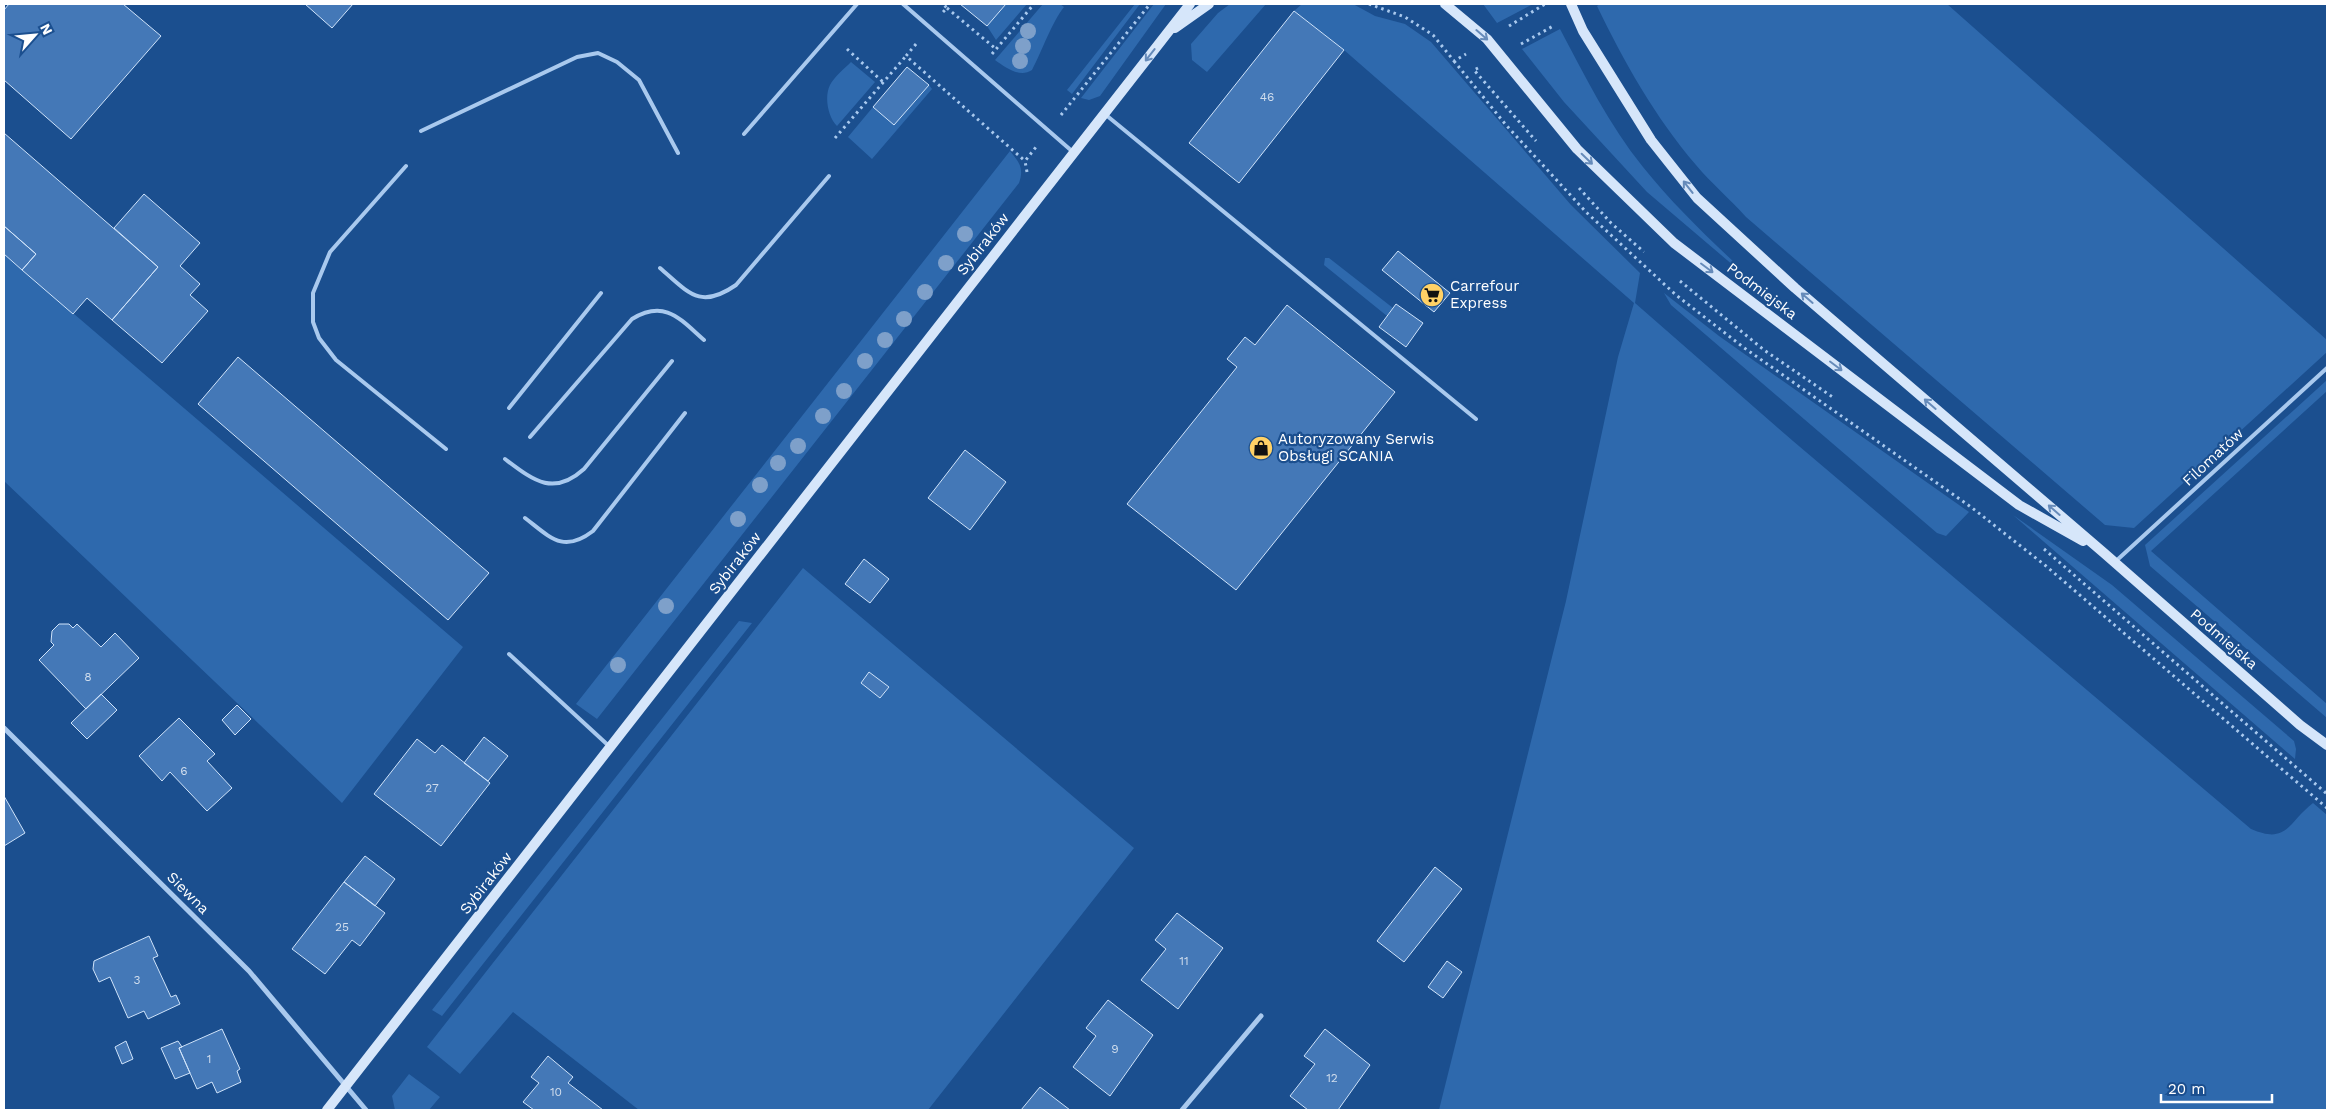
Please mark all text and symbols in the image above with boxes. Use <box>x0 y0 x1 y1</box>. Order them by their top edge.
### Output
north arrow <box>10 10 60 60</box>
text: N <box>37 21 56 37</box>
one-way arrow <box>1475 29 1488 40</box>
one-way arrow <box>1144 48 1155 61</box>
house number: 46 <box>1260 90 1274 104</box>
one-way arrow <box>1581 153 1593 165</box>
one-way arrow <box>1683 181 1694 194</box>
street label: Sybiraków <box>953 209 1013 279</box>
street label: Podmiejska <box>1723 259 1801 323</box>
one-way arrow <box>1700 263 1714 273</box>
place label: Carrefour Express <box>1450 277 1519 312</box>
supermarket icon: Carrefour Express <box>1419 282 1445 308</box>
one-way arrow <box>1800 293 1813 304</box>
one-way arrow <box>1829 361 1842 372</box>
one-way arrow <box>1924 399 1937 410</box>
street label: Filomatów <box>2179 424 2248 490</box>
place label: Autoryzowany Serwis Obsługi SCANIA <box>1278 430 1434 465</box>
shop icon: Autoryzowany Serwis Obsługi SCANIA <box>1248 435 1274 461</box>
one-way arrow <box>2047 504 2060 515</box>
street label: Sybiraków <box>705 528 765 598</box>
street label: Podmiejska <box>2187 605 2262 673</box>
house number: 8 <box>84 670 92 684</box>
house number: 6 <box>180 764 188 778</box>
house number: 27 <box>425 781 439 795</box>
street label: Sybiraków <box>456 848 516 918</box>
street label: Siewna <box>163 868 213 918</box>
house number: 25 <box>335 920 349 934</box>
house number: 11 <box>1179 954 1189 968</box>
house number: 3 <box>134 973 141 987</box>
house number: 9 <box>1111 1042 1119 1056</box>
house number: 1 <box>207 1052 211 1066</box>
house number: 12 <box>1326 1071 1338 1085</box>
scale bar <box>2161 1072 2272 1104</box>
text: 20 m <box>2168 1080 2206 1098</box>
house number: 10 <box>550 1085 562 1099</box>

